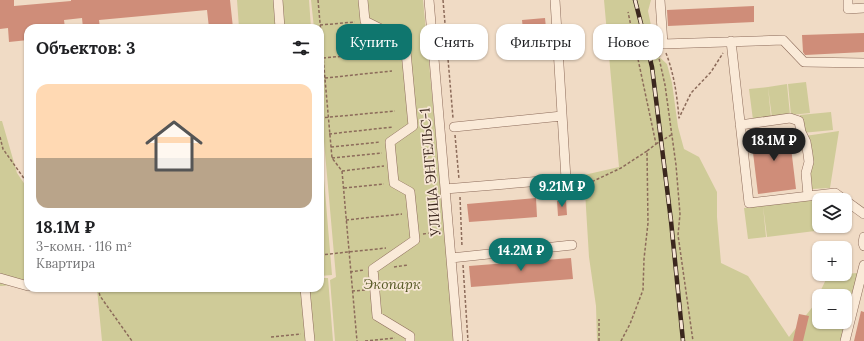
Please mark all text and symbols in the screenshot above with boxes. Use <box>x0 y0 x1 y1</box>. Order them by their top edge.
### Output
chip: Купить <box>336 24 412 60</box>
chip: Снять <box>420 24 488 60</box>
chip: Фильтры <box>496 24 585 60</box>
chip: Новое <box>593 24 663 60</box>
text: Объектов: 3 <box>36 37 136 59</box>
icon: filters <box>290 37 312 59</box>
street label: УЛИЦА ЭНГЕЛЬС-1 <box>415 107 445 238</box>
icon: home <box>138 110 210 182</box>
pin: 18.1M ₽ <box>737 128 811 162</box>
text: 18.1M ₽ <box>751 132 797 149</box>
pin: 9.21M ₽ <box>525 174 599 208</box>
text: 9.21M ₽ <box>539 178 585 195</box>
map controls <box>812 193 852 329</box>
button: layers <box>812 193 852 233</box>
text: 18.1M ₽ <box>36 216 95 238</box>
text: 3-комн. · 116 m² <box>36 238 132 255</box>
pin: 14.2M ₽ <box>484 238 558 272</box>
button: + <box>812 241 852 281</box>
text: 14.2M ₽ <box>498 242 544 259</box>
text: Квартира <box>36 255 95 272</box>
park label: Экопарк <box>363 275 421 293</box>
button: − <box>812 289 852 329</box>

